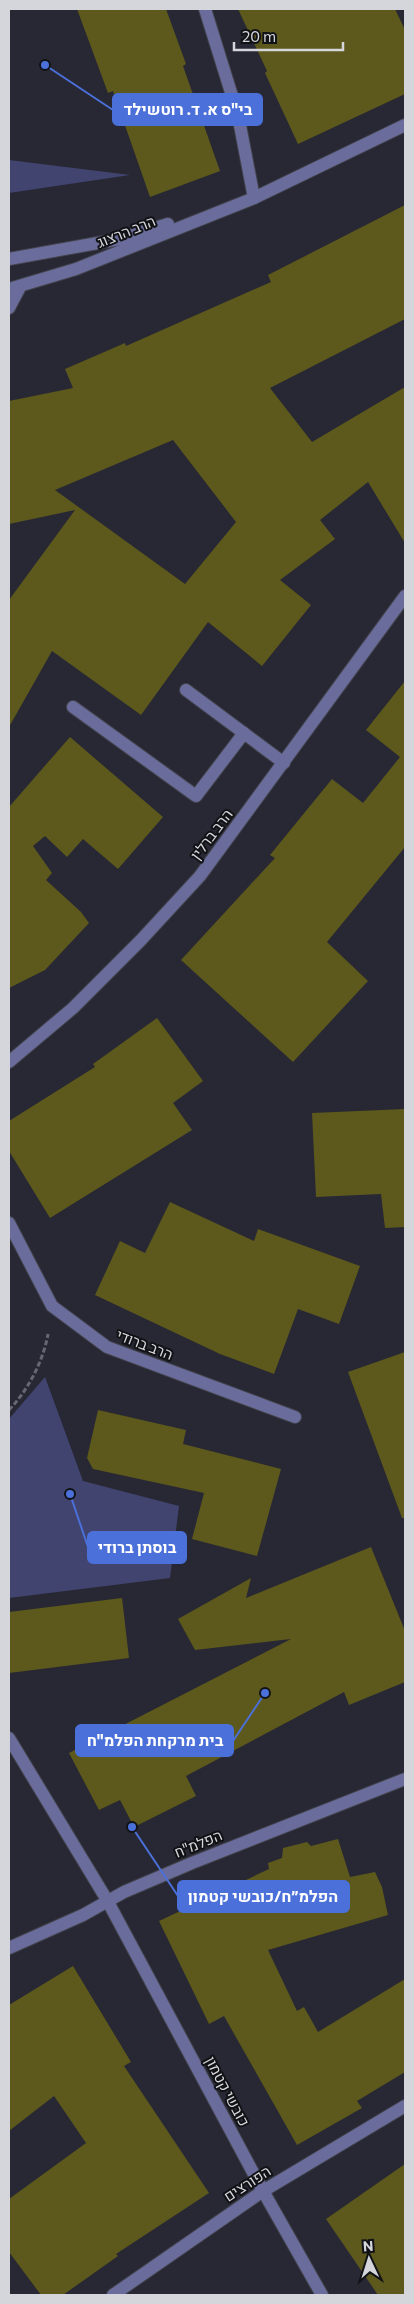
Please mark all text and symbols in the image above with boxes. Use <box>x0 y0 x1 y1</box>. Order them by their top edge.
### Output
scale bar <box>234 20 343 52</box>
text: 20 m <box>242 27 276 45</box>
callout: בי"ס א. ד. רוטשילד <box>113 94 262 125</box>
text: בי"ס א. ד. רוטשילד <box>124 99 253 118</box>
street label: הרב הרצוג <box>94 211 158 251</box>
street label: הרב ברלין <box>186 805 236 863</box>
street label: הרב ברודי <box>114 1325 176 1363</box>
callout: בוסתן ברודי <box>88 1532 186 1563</box>
text: בוסתן ברודי <box>98 1537 177 1556</box>
callout: בית מרקחת הפלמ"ח <box>76 1725 233 1756</box>
text: בית מרקחת הפלמ"ח <box>87 1730 224 1749</box>
street label: הפלמ"ח <box>171 1825 225 1861</box>
callout: הפלמ״ח/כובשי קטמון <box>178 1881 349 1912</box>
text: הפלמ״ח/כובשי קטמון <box>188 1886 338 1905</box>
street label: כובשי קטמון <box>202 2053 254 2129</box>
street label: הפורצים <box>220 2161 274 2205</box>
north arrow <box>344 2234 394 2284</box>
text: N <box>362 2237 374 2254</box>

